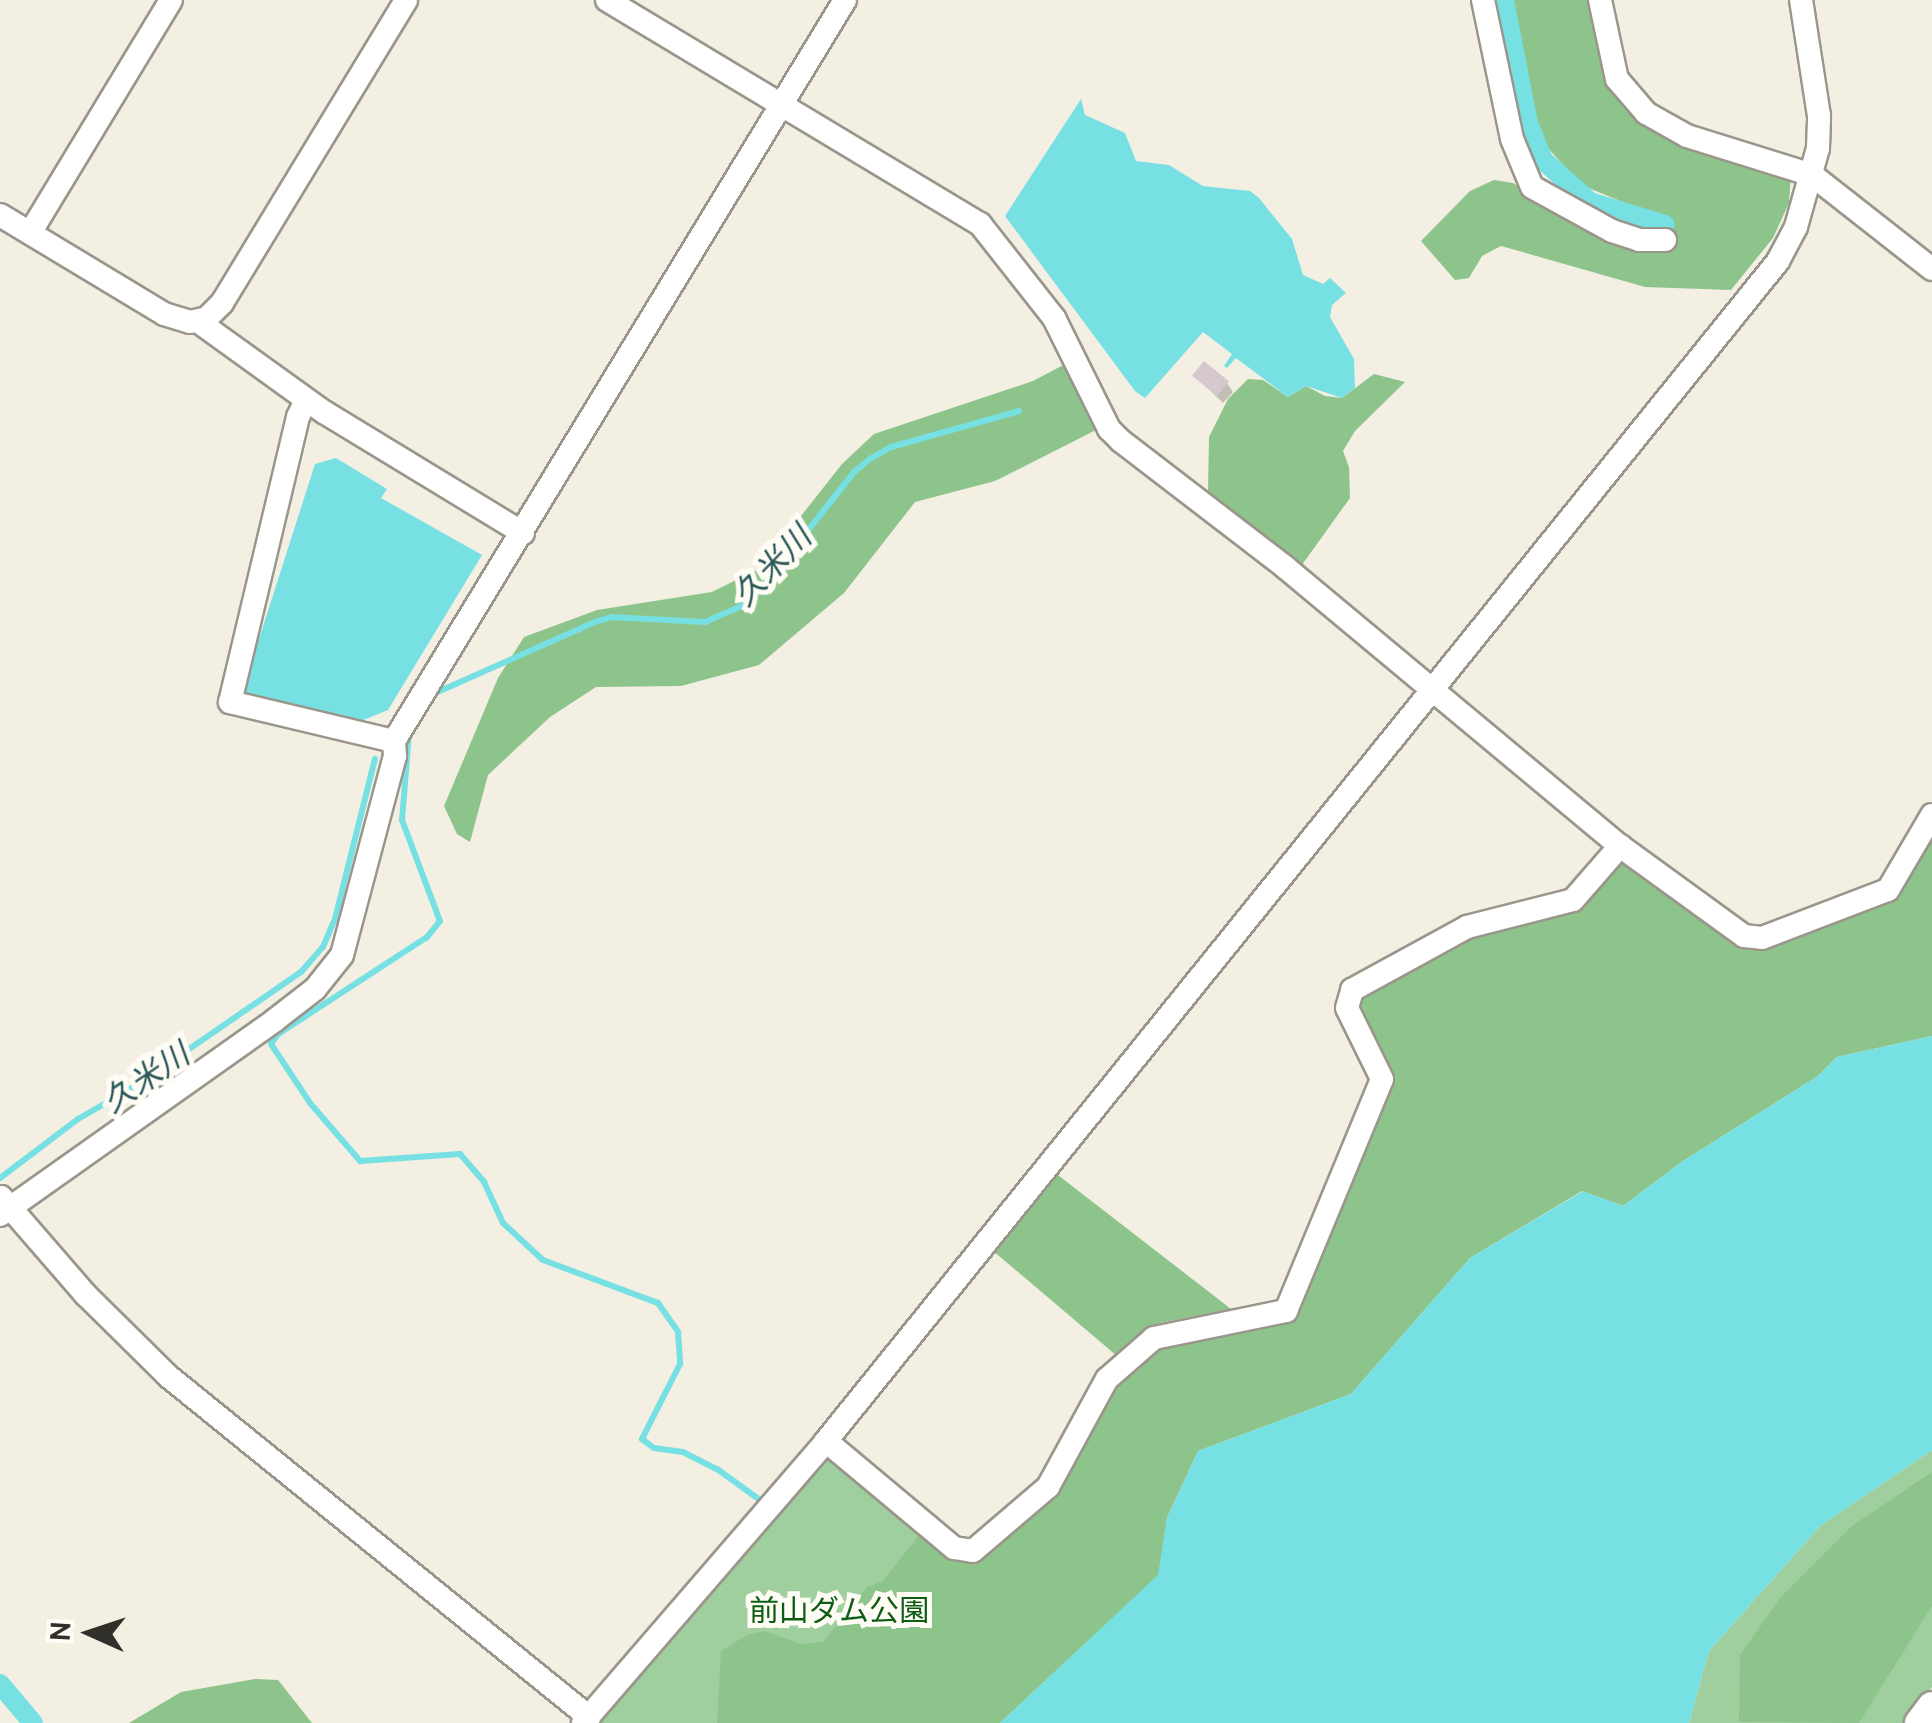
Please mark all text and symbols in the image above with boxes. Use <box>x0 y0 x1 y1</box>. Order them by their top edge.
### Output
water label: 久米川 <box>725 518 819 614</box>
water label: 久米川 <box>95 1035 197 1121</box>
north arrow <box>40 1583 140 1683</box>
park label: 前山ダム公園 <box>749 1593 929 1629</box>
text: N <box>43 1621 78 1642</box>

